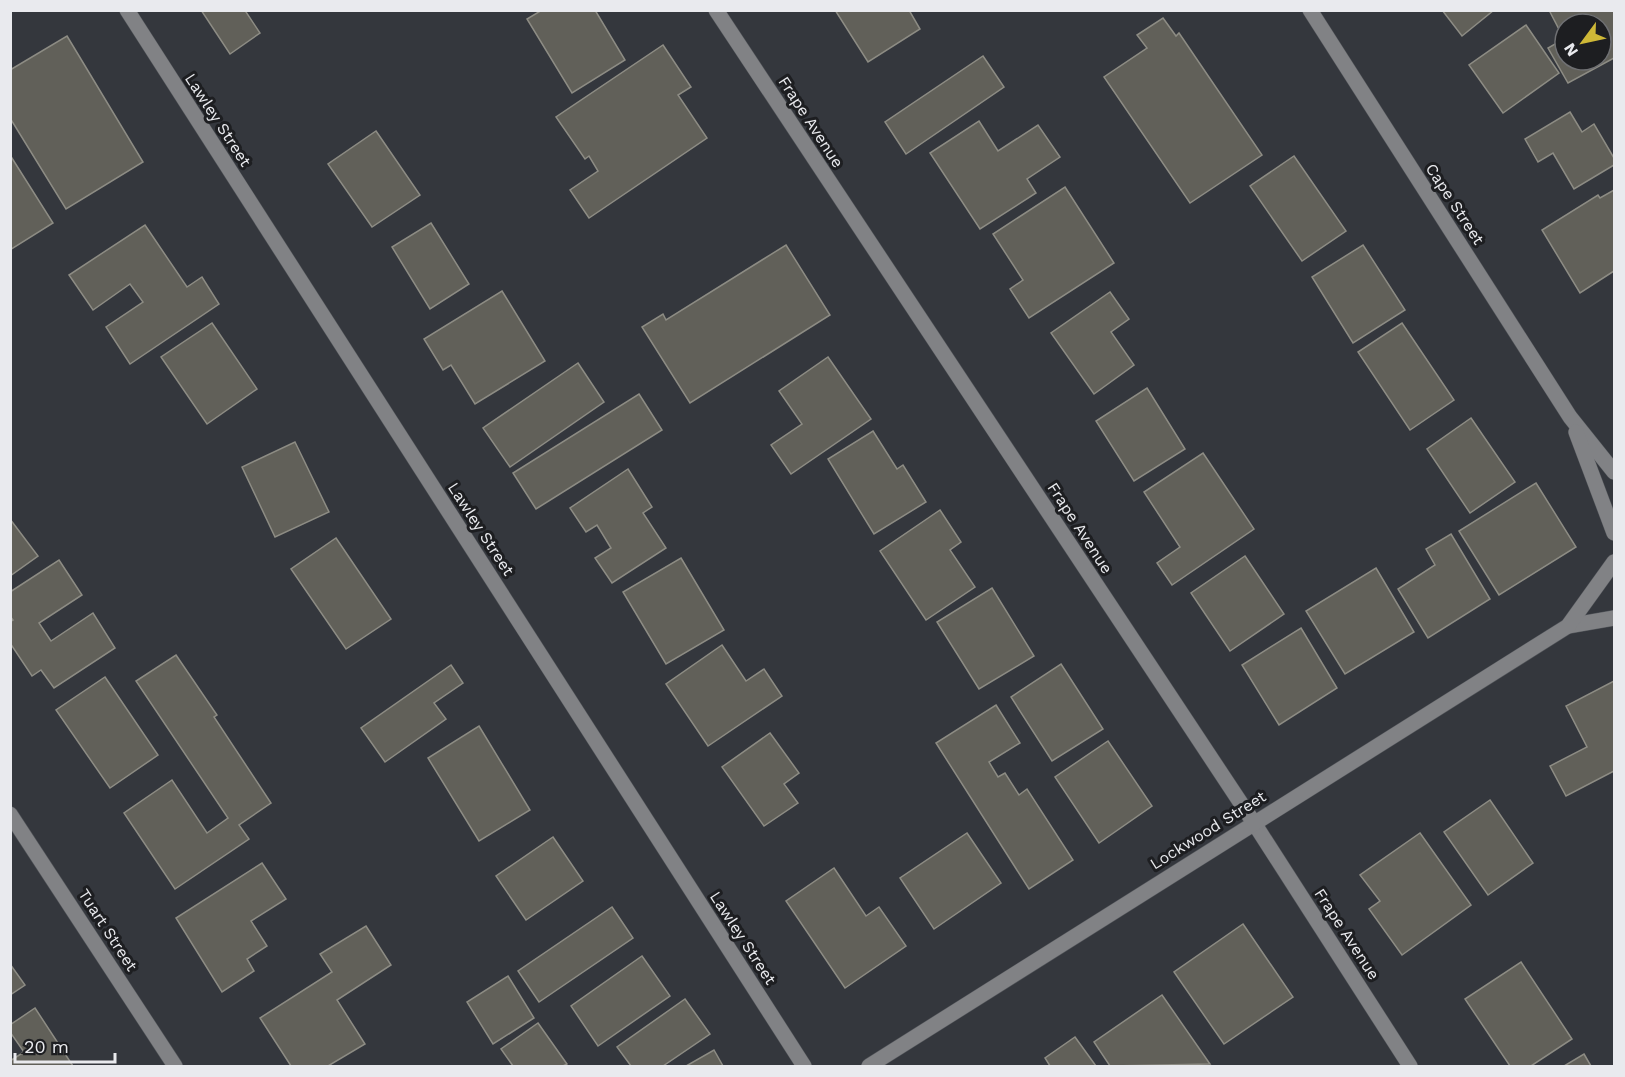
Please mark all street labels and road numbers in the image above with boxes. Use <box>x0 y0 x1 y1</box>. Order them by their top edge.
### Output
street label: Lawley Street <box>181 70 255 170</box>
street label: Frape Avenue <box>774 73 848 171</box>
street label: Cape Street <box>1422 160 1488 248</box>
street label: Lawley Street <box>444 479 518 579</box>
street label: Frape Avenue <box>1043 479 1117 577</box>
street label: Lockwood Street <box>1147 787 1270 873</box>
street label: Tuart Street <box>74 885 142 975</box>
street label: Frape Avenue <box>1310 885 1384 983</box>
street label: Lawley Street <box>706 888 780 988</box>

